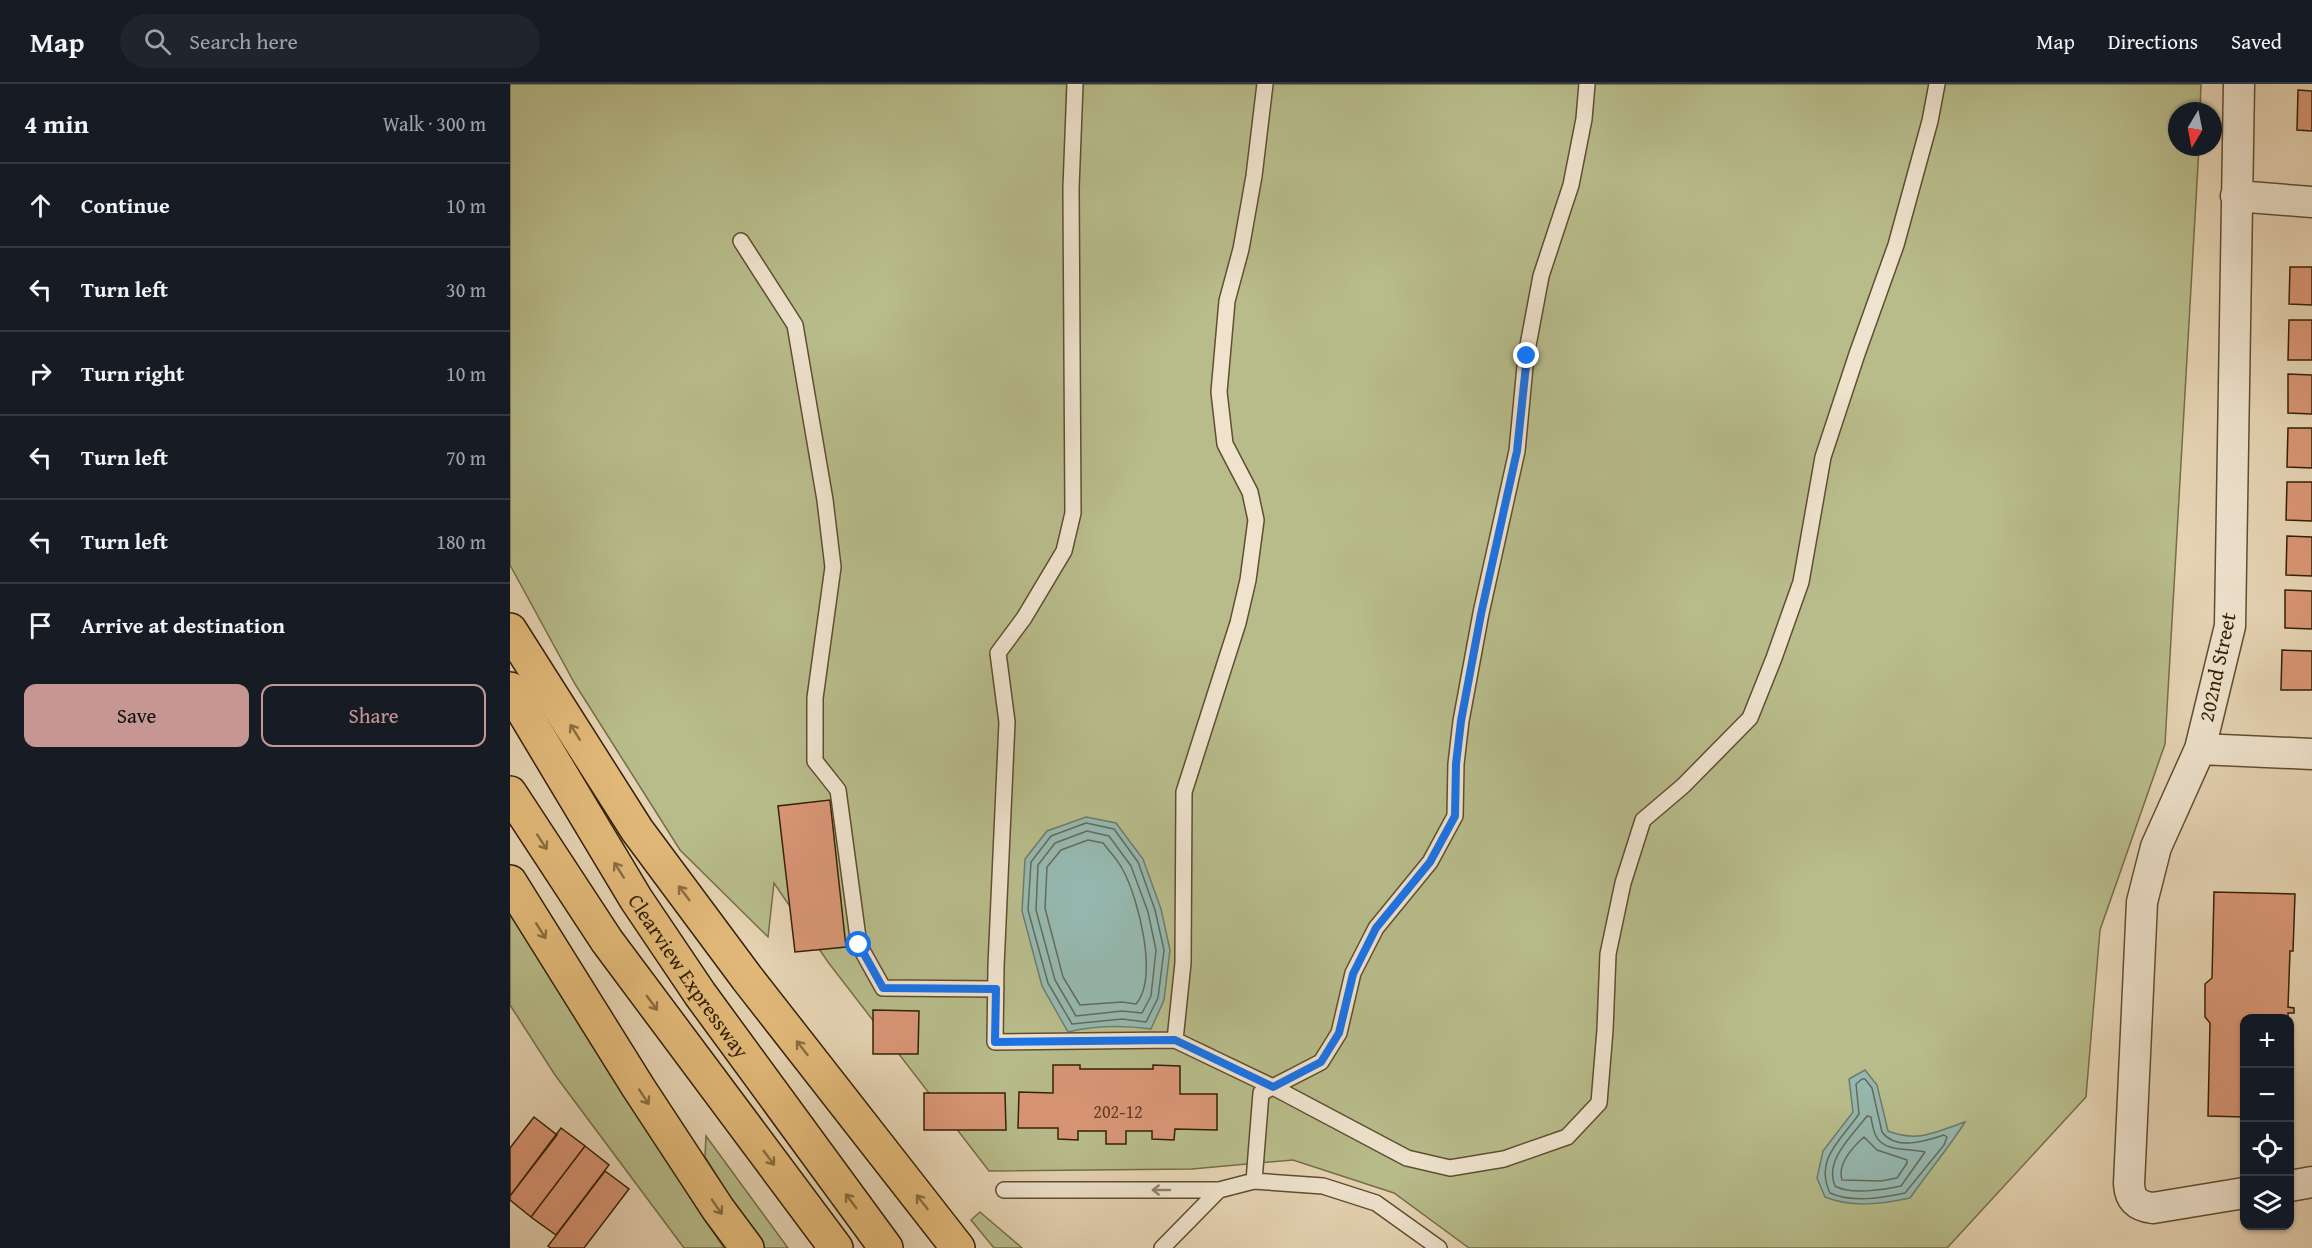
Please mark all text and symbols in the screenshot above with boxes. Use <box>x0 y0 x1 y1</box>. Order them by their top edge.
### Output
search box <box>120 14 540 68</box>
text: Map <box>30 21 84 62</box>
icon: search <box>141 25 174 58</box>
text: Search here <box>189 25 298 57</box>
text: Map <box>2036 26 2075 57</box>
text: Directions <box>2108 26 2198 57</box>
text: Saved <box>2231 26 2282 57</box>
north arrow <box>2168 102 2222 156</box>
text: 4 min <box>24 104 89 143</box>
text: Walk · 300 m <box>383 109 486 138</box>
icon: ahead <box>24 189 57 222</box>
text: Continue <box>81 189 170 221</box>
text: 10 m <box>446 191 486 220</box>
icon: left <box>24 273 57 306</box>
text: Turn left <box>81 273 168 305</box>
text: 30 m <box>446 275 486 304</box>
route end <box>1513 342 1539 368</box>
icon: right <box>24 357 57 390</box>
text: Turn right <box>81 357 184 389</box>
text: 10 m <box>446 359 486 388</box>
icon: left <box>24 441 57 474</box>
text: Turn left <box>81 441 168 473</box>
text: 70 m <box>446 443 486 472</box>
icon: left <box>24 525 57 558</box>
text: Turn left <box>81 525 168 557</box>
text: 180 m <box>436 527 486 556</box>
icon: arrive <box>24 609 57 642</box>
text: Arrive at destination <box>81 609 285 641</box>
street label: 202nd Street <box>2190 609 2244 725</box>
button: Save <box>24 684 249 747</box>
button: Share <box>261 684 486 747</box>
one-way arrow <box>569 723 582 740</box>
one-way arrow <box>536 833 548 850</box>
one-way arrow <box>612 861 625 878</box>
one-way arrow <box>678 886 691 902</box>
street label: Clearview Expressway <box>621 887 757 1065</box>
one-way arrow <box>534 923 547 940</box>
route start <box>845 931 871 957</box>
one-way arrow <box>646 994 658 1010</box>
map controls <box>2240 1014 2294 1230</box>
button: + <box>2240 1014 2294 1068</box>
one-way arrow <box>796 1041 809 1057</box>
button: − <box>2240 1068 2294 1122</box>
one-way arrow <box>638 1088 650 1104</box>
house number: 202-12 <box>1093 1098 1143 1125</box>
button: locate <box>2240 1122 2294 1176</box>
one-way arrow <box>763 1150 775 1166</box>
button: layers <box>2240 1176 2294 1230</box>
one-way arrow <box>1151 1184 1171 1196</box>
one-way arrow <box>845 1193 858 1209</box>
one-way arrow <box>916 1194 929 1210</box>
one-way arrow <box>711 1199 723 1215</box>

